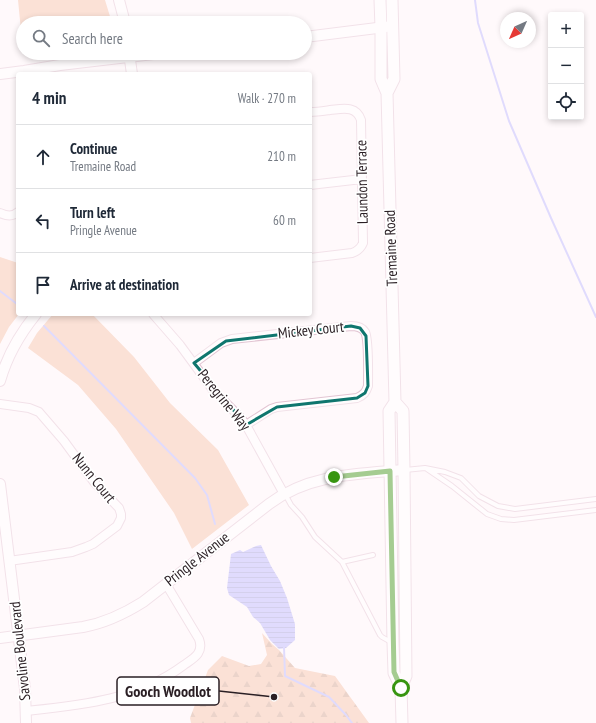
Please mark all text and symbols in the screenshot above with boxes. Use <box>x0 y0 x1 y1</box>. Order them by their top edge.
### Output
north arrow <box>500 12 536 48</box>
map controls <box>548 12 584 120</box>
button: + <box>548 12 584 48</box>
search box <box>16 16 312 60</box>
icon: search <box>30 27 52 49</box>
text: Search here <box>62 29 123 48</box>
button: − <box>548 48 584 84</box>
button: locate <box>548 84 584 120</box>
text: 4 min <box>32 87 66 109</box>
text: Walk · 270 m <box>238 90 296 107</box>
text: Continue <box>70 139 117 158</box>
street label: Laundon Terrace <box>351 140 372 224</box>
icon: ahead <box>32 146 54 168</box>
text: 210 m <box>267 148 296 165</box>
text: Tremaine Road <box>70 158 136 175</box>
text: Turn left <box>70 203 115 222</box>
icon: left <box>32 210 54 232</box>
street label: Tremaine Road <box>380 210 401 286</box>
text: 60 m <box>273 212 296 229</box>
text: Pringle Avenue <box>70 222 137 239</box>
icon: arrive <box>32 274 54 296</box>
text: Arrive at destination <box>70 275 179 294</box>
street label: Mickey Court <box>277 317 345 342</box>
street label: Peregrine Way <box>194 365 255 434</box>
street label: Nunn Court <box>68 449 120 507</box>
route end <box>325 468 343 486</box>
street label: Pringle Avenue <box>160 527 233 590</box>
street label: Savoline Boulevard <box>5 601 34 701</box>
callout: Gooch Woodlot <box>117 677 219 705</box>
route start <box>392 679 410 697</box>
text: Gooch Woodlot <box>125 681 211 701</box>

